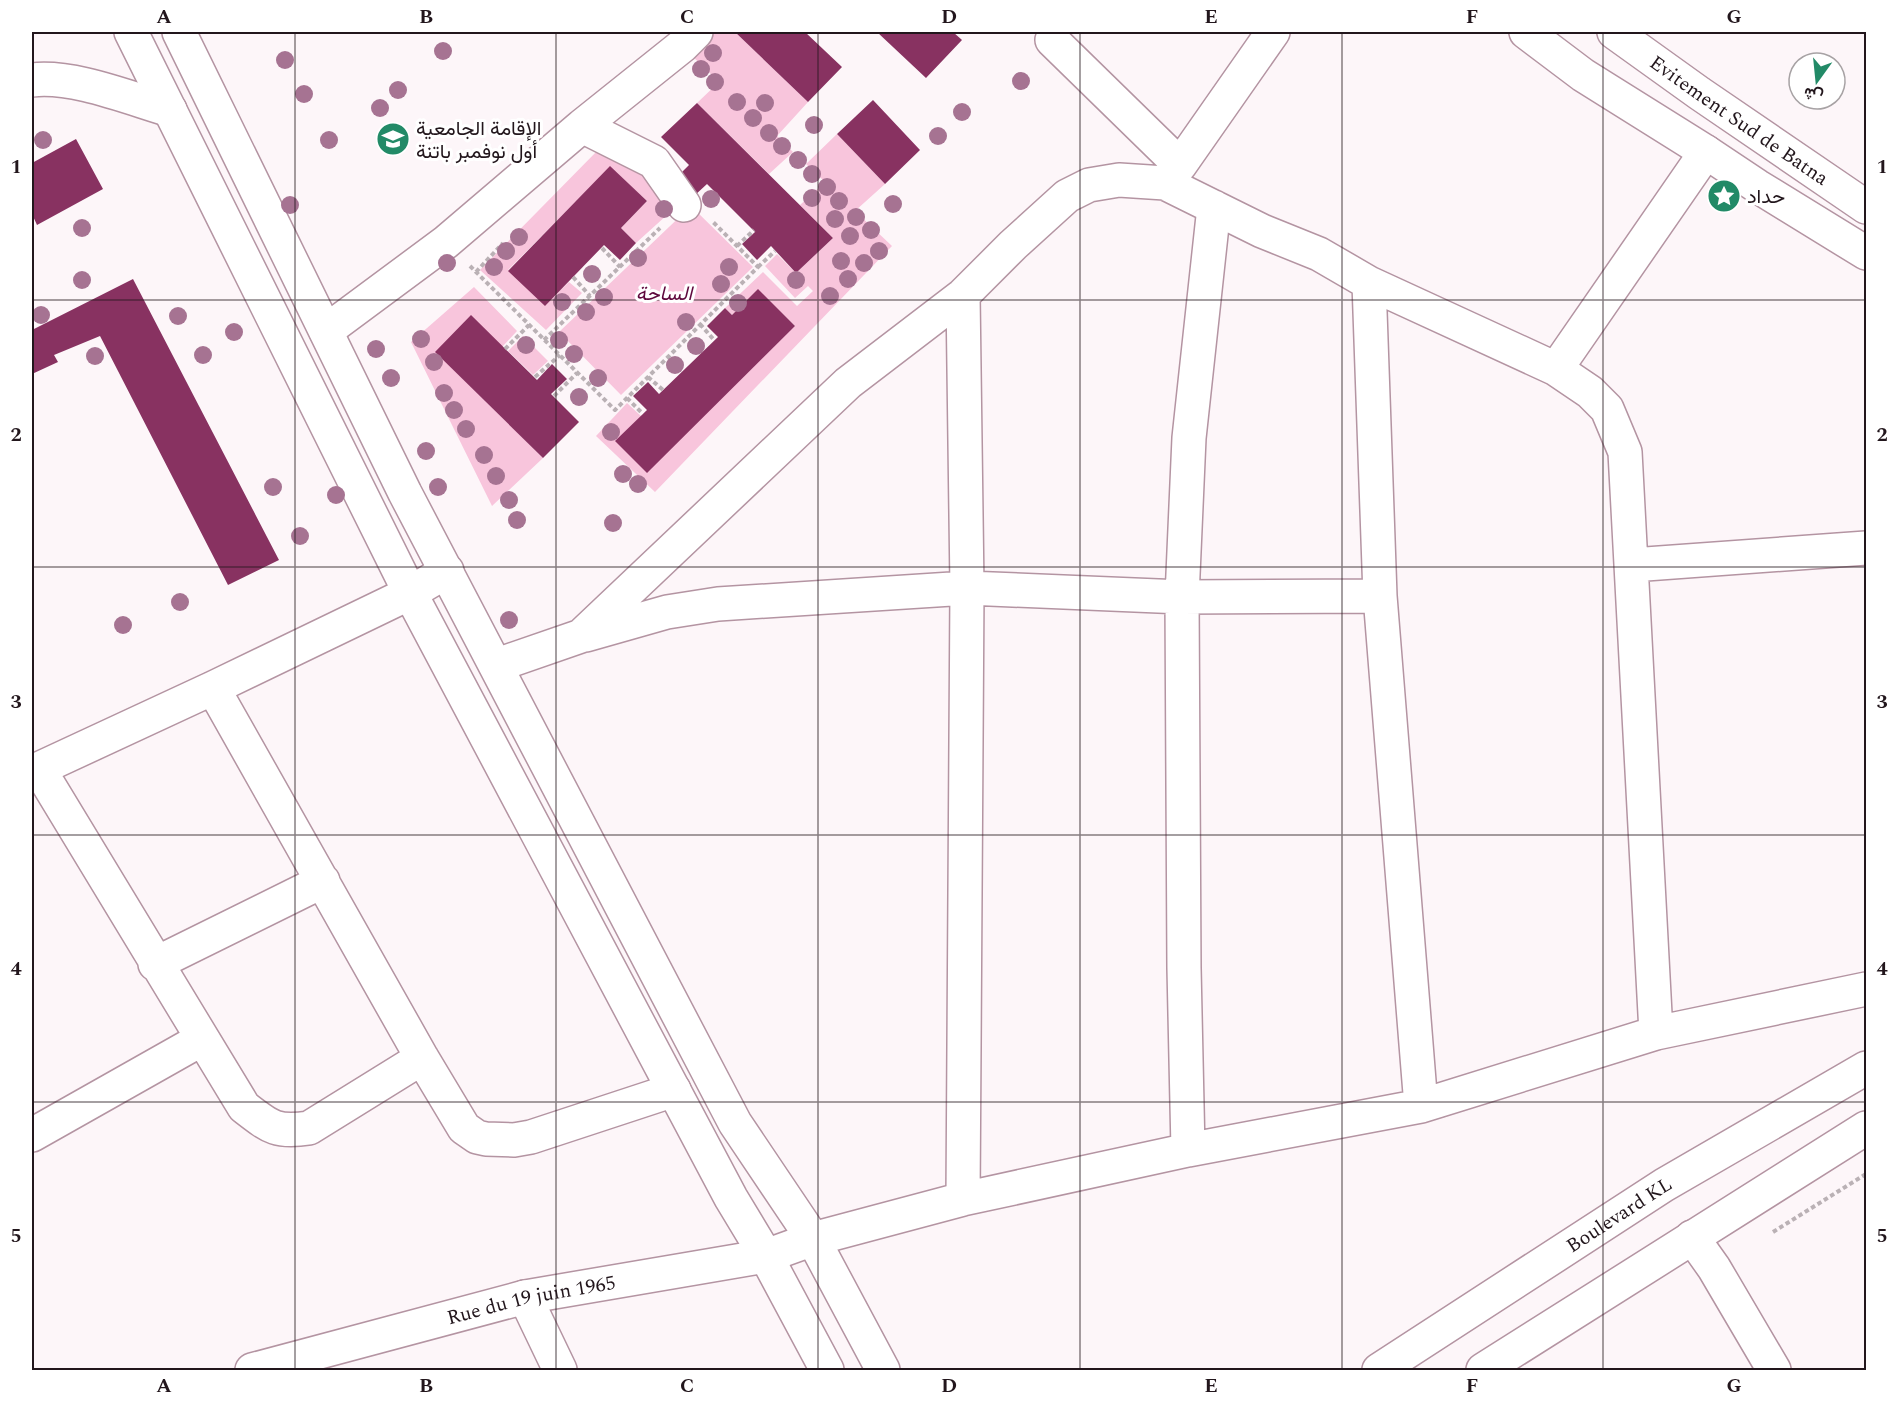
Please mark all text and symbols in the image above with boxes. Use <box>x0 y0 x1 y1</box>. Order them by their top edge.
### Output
text: A <box>156 2 172 32</box>
text: B <box>419 2 433 32</box>
text: C <box>680 2 694 32</box>
text: D <box>941 2 957 32</box>
text: E <box>1204 2 1218 32</box>
text: F <box>1466 2 1478 32</box>
text: G <box>1726 2 1742 32</box>
street label: Evitement Sud de Batna <box>1643 48 1834 193</box>
north arrow <box>1787 51 1847 111</box>
text: ش <box>1801 80 1826 109</box>
place label: الإقامة الجامعية أول نوفمبر باتنة <box>416 114 541 167</box>
school or university icon: الإقامة الجامعية أول نوفمبر باتنة <box>375 121 411 157</box>
text: 1 <box>10 152 22 182</box>
text: 1 <box>1876 152 1888 182</box>
place icon: حداد <box>1706 178 1742 214</box>
place label: حداد <box>1747 182 1785 212</box>
park label: الساحة <box>636 279 695 309</box>
text: 2 <box>10 420 22 450</box>
text: 2 <box>1876 420 1888 450</box>
text: 3 <box>10 687 22 717</box>
text: 3 <box>1876 687 1888 717</box>
text: 4 <box>10 954 22 984</box>
text: 4 <box>1876 954 1888 984</box>
street label: Boulevard KL <box>1560 1169 1678 1261</box>
text: 5 <box>10 1221 22 1251</box>
text: 5 <box>1876 1221 1888 1251</box>
street label: Rue du 19 juin 1965 <box>444 1268 618 1333</box>
text: A <box>156 1371 172 1401</box>
text: B <box>419 1371 433 1401</box>
text: C <box>680 1371 694 1401</box>
text: D <box>941 1371 957 1401</box>
text: E <box>1204 1371 1218 1401</box>
text: F <box>1466 1371 1478 1401</box>
text: G <box>1726 1371 1742 1401</box>

